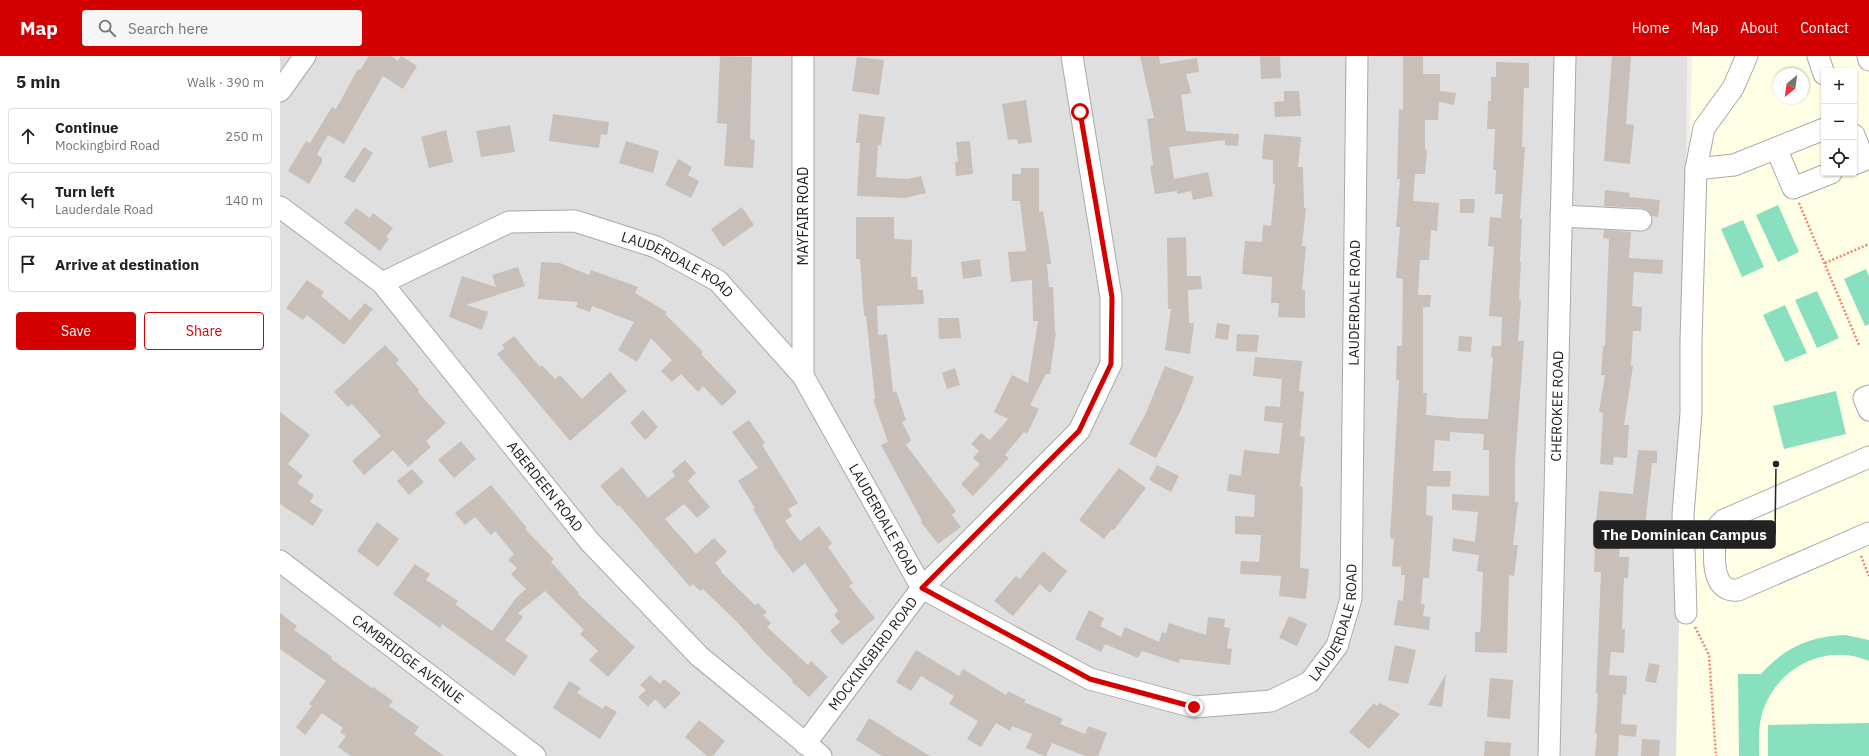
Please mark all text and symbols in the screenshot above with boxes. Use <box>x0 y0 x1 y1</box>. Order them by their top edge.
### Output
search box <box>82 10 362 46</box>
text: Map <box>20 16 58 40</box>
icon: search <box>96 17 118 39</box>
text: Search here <box>128 19 208 38</box>
text: Home <box>1632 19 1669 37</box>
text: Map <box>1691 19 1718 37</box>
text: About <box>1740 19 1778 37</box>
text: Contact <box>1800 19 1849 37</box>
north arrow <box>1773 68 1809 104</box>
map controls <box>1821 68 1857 176</box>
button: + <box>1821 68 1857 104</box>
text: 5 min <box>16 71 60 93</box>
text: Walk · 390 m <box>187 74 264 91</box>
route start <box>1071 103 1089 121</box>
button: − <box>1821 104 1857 140</box>
text: Continue <box>55 118 119 137</box>
icon: ahead <box>17 125 39 147</box>
text: 250 m <box>225 128 263 145</box>
text: Mockingbird Road <box>55 137 160 154</box>
button: locate <box>1821 140 1857 176</box>
street label: MAYFAIR ROAD <box>794 167 812 265</box>
text: Turn left <box>55 182 115 201</box>
icon: left <box>17 189 39 211</box>
text: 140 m <box>225 192 263 209</box>
text: Lauderdale Road <box>55 201 153 218</box>
street label: LAUDERDALE ROAD <box>619 227 738 301</box>
street label: LAUDERDALE ROAD <box>1345 240 1364 366</box>
icon: arrive <box>17 253 39 275</box>
text: Arrive at destination <box>55 255 199 274</box>
button: Save <box>16 312 136 350</box>
button: Share <box>144 312 264 350</box>
street label: CHEROKEE ROAD <box>1547 350 1567 462</box>
street label: ABERDEEN ROAD <box>503 437 587 535</box>
street label: LAUDERDALE ROAD <box>845 461 922 579</box>
callout: The Dominican Campus <box>1594 521 1775 548</box>
text: The Dominican Campus <box>1601 525 1767 544</box>
street label: LAUDERDALE ROAD <box>1305 564 1360 685</box>
street label: MOCKINGBIRD ROAD <box>824 593 921 714</box>
street label: CAMBRIDGE AVENUE <box>348 610 467 707</box>
route end <box>1185 698 1203 716</box>

